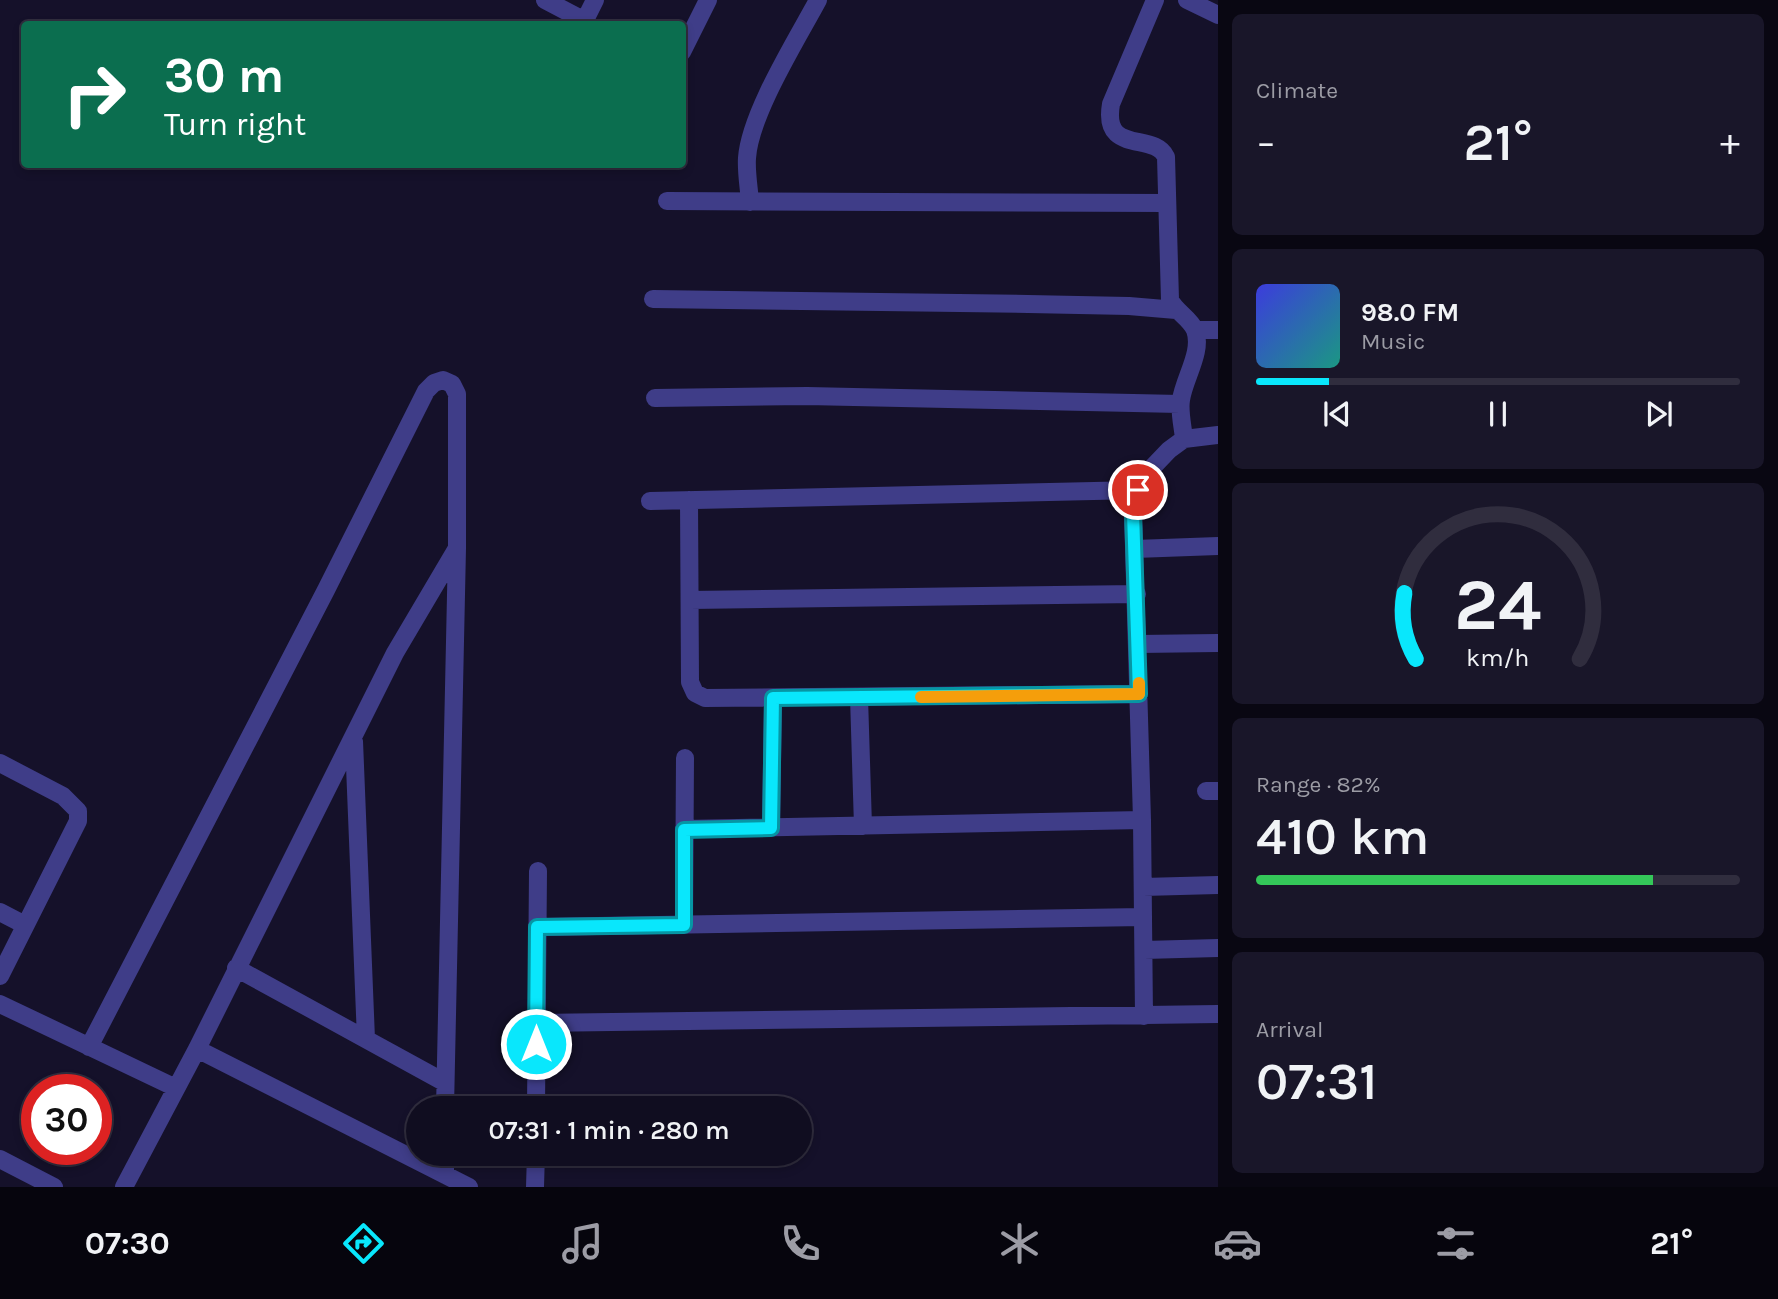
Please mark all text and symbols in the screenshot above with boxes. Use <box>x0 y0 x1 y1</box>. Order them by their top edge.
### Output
text: 30 m <box>164 47 284 104</box>
icon: right <box>49 49 140 140</box>
text: Climate <box>1256 77 1338 104</box>
text: Turn right <box>164 106 306 143</box>
text: 21° <box>1464 112 1532 173</box>
text: − <box>1256 120 1276 165</box>
text: + <box>1720 120 1740 165</box>
text: 98.0 FM <box>1361 297 1459 328</box>
text: Music <box>1361 328 1425 355</box>
icon: previous <box>1318 395 1356 433</box>
icon: pause <box>1479 395 1517 433</box>
icon: next <box>1640 395 1678 433</box>
pin <box>1108 460 1168 520</box>
icon: arrive <box>1119 471 1157 509</box>
text: 24 <box>1454 563 1542 648</box>
text: km/h <box>1466 643 1530 672</box>
text: Range · 82% <box>1256 771 1381 798</box>
text: 410 km <box>1256 806 1429 867</box>
position arrow <box>499 1007 573 1081</box>
text: Arrival <box>1256 1016 1323 1043</box>
text: 07:31 <box>1256 1051 1377 1112</box>
speed limit sign: 30 <box>21 1074 112 1165</box>
text: 07:31 · 1 min · 280 m <box>488 1115 730 1146</box>
icon: directions <box>339 1219 388 1268</box>
icon: music <box>558 1219 607 1268</box>
icon: phone <box>776 1219 825 1268</box>
icon: climate <box>995 1219 1044 1268</box>
icon: car <box>1213 1219 1262 1268</box>
icon: filters <box>1431 1219 1480 1268</box>
text: 07:30 <box>85 1225 170 1262</box>
text: 21° <box>1650 1225 1693 1262</box>

